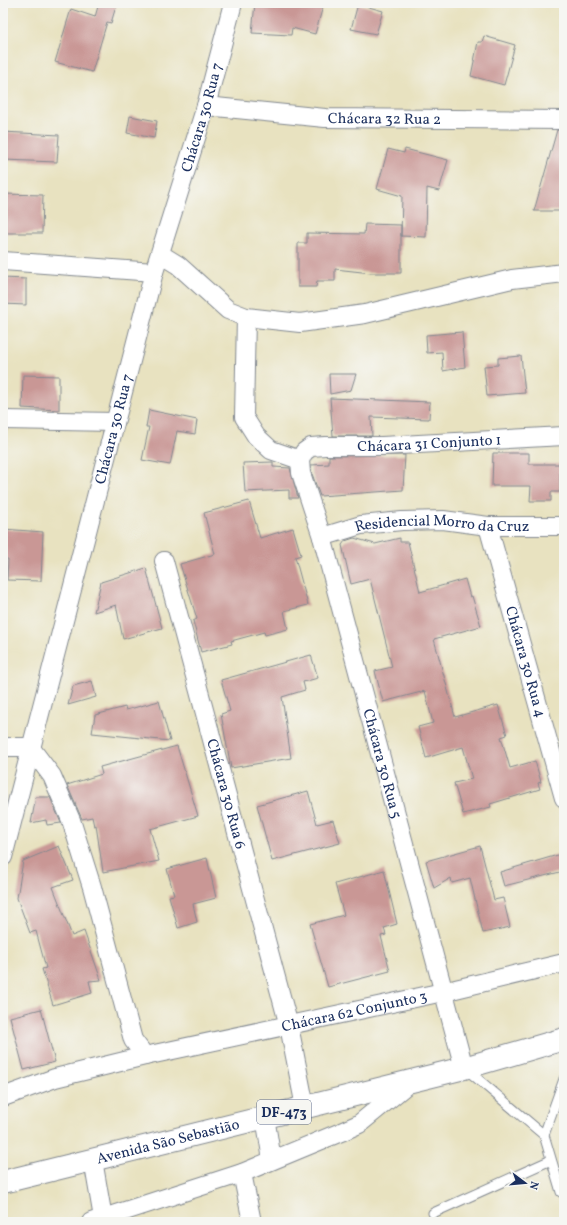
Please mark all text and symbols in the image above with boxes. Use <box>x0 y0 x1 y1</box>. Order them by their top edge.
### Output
street label: Chácara 30 Rua 7 <box>177 61 229 175</box>
street label: Chácara 32 Rua 2 <box>328 109 441 131</box>
street label: Chácara 30 Rua 7 <box>91 372 139 487</box>
street label: Chácara 31 Conjunto 1 <box>357 430 502 458</box>
street label: Residencial Morro da Cruz <box>352 511 529 538</box>
street label: Chácara 30 Rua 4 <box>499 604 550 720</box>
street label: Chácara 30 Rua 5 <box>356 707 406 821</box>
street label: Chácara 30 Rua 6 <box>200 737 250 852</box>
street label: Chácara 62 Conjunto 3 <box>280 987 429 1038</box>
road number: DF-473 <box>257 1100 311 1124</box>
street label: Avenida São Sebastião <box>95 1115 242 1170</box>
north arrow <box>505 1163 545 1203</box>
text: N <box>525 1179 541 1191</box>

